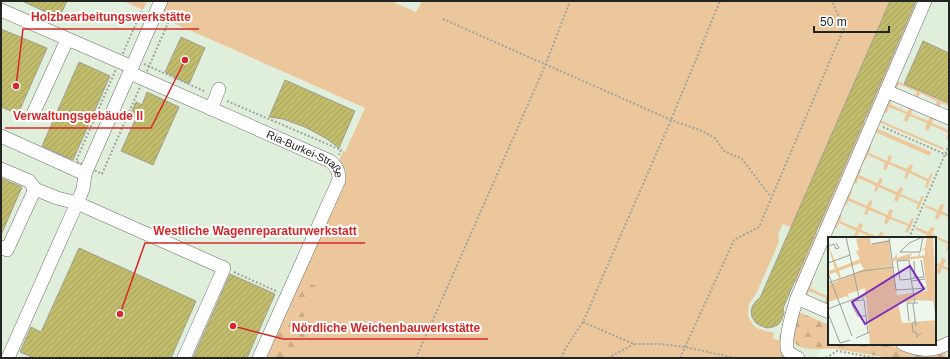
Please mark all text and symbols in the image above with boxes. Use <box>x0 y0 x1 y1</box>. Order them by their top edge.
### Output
callout: Holzbearbeitungswerkstätte <box>23 5 199 29</box>
scale bar <box>814 8 889 34</box>
text: Holzbearbeitungswerkstätte <box>31 10 191 24</box>
text: 50 m <box>820 15 847 29</box>
callout: Verwaltungsgebäude II <box>5 104 151 128</box>
text: Verwaltungsgebäude II <box>13 109 143 123</box>
street label: Ria-Burkei-Straße <box>265 128 345 178</box>
callout: Westliche Wagenreparaturwerkstatt <box>145 219 365 243</box>
text: Westliche Wagenreparaturwerkstatt <box>153 224 357 238</box>
inset map <box>828 237 936 345</box>
callout: Nördliche Weichenbauwerkstätte <box>283 315 488 339</box>
text: Nördliche Weichenbauwerkstätte <box>292 321 481 335</box>

